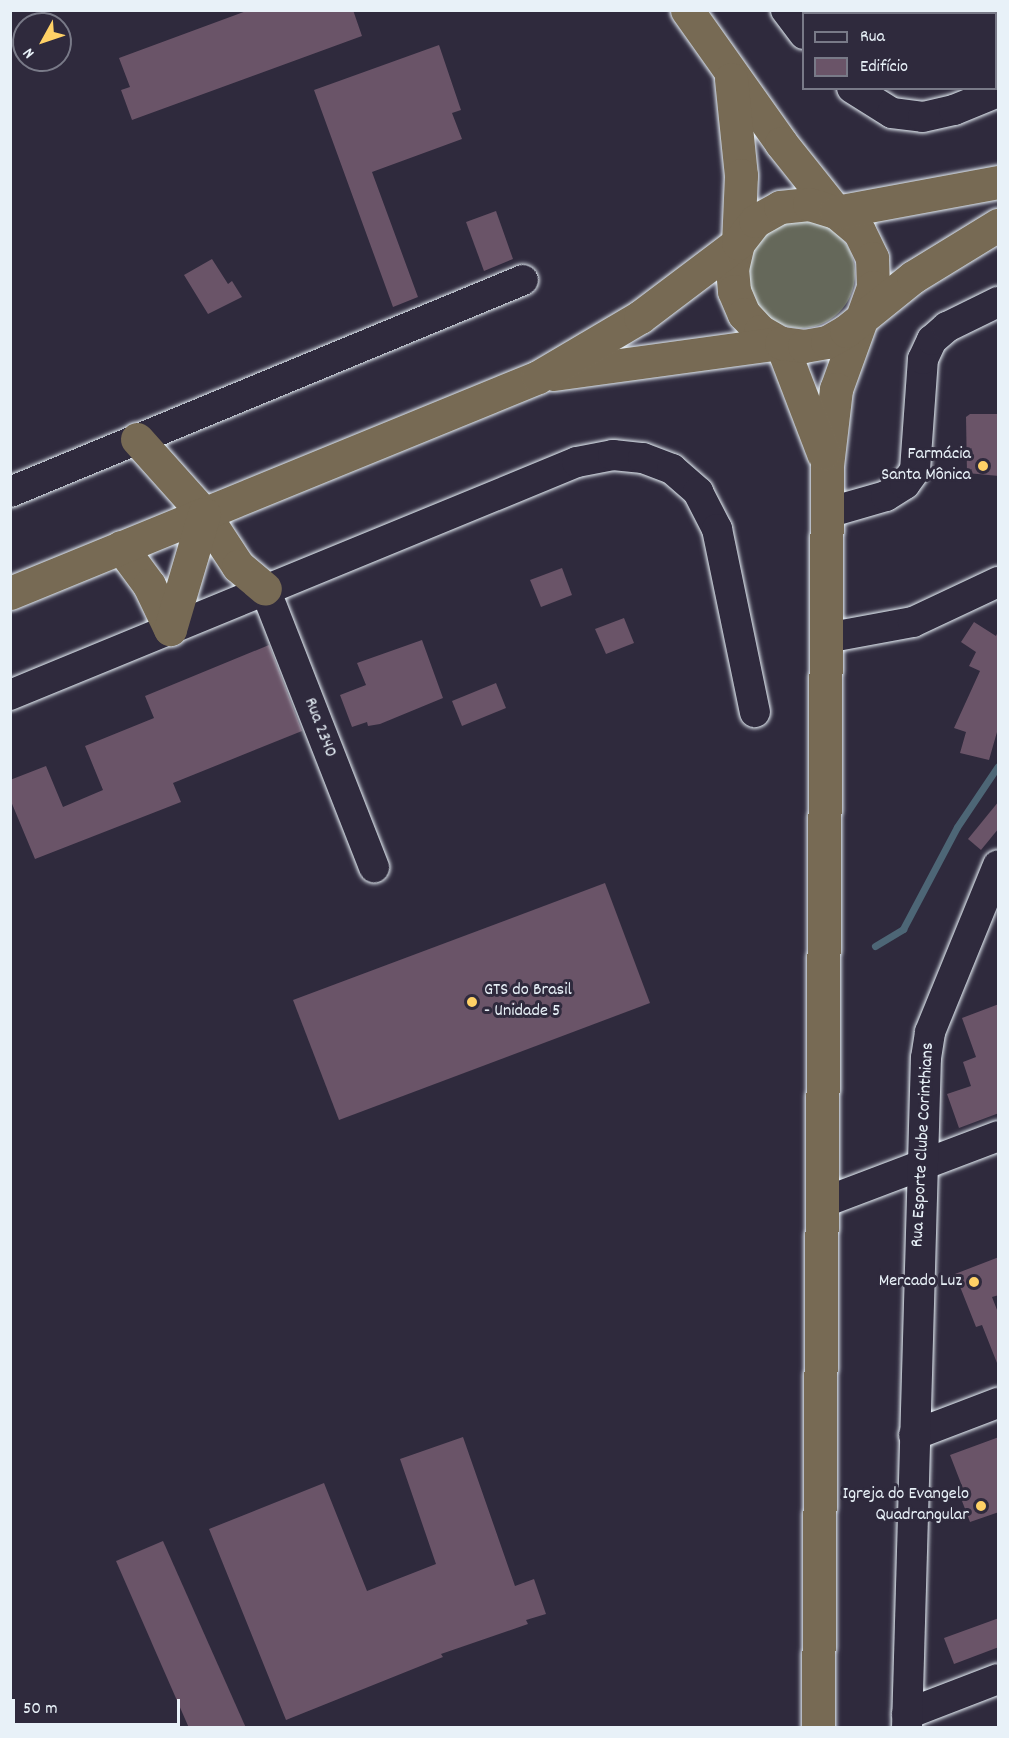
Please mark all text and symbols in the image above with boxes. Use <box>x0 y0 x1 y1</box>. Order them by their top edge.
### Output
north arrow <box>12 12 72 72</box>
legend <box>802 12 997 90</box>
text: Rua <box>860 25 885 50</box>
text: N <box>18 42 41 63</box>
text: Edifício <box>860 55 908 80</box>
place label: Farmácia Santa Mônica <box>881 445 971 488</box>
marker: Farmácia Santa Mônica <box>976 459 990 473</box>
street label: Rua 2340 <box>298 695 340 761</box>
place label: GTS do Brasil - Unidade 5 <box>484 981 572 1024</box>
marker: GTS do Brasil - Unidade 5 <box>465 995 479 1009</box>
street label: Rua Esporte Clube Corinthians <box>908 1042 940 1248</box>
place label: Mercado Luz <box>879 1271 962 1293</box>
marker: Mercado Luz <box>967 1275 981 1289</box>
place label: Igreja do Evangelo Quadrangular <box>843 1485 969 1528</box>
marker: Igreja do Evangelo Quadrangular <box>974 1499 988 1513</box>
scale bar <box>15 1687 183 1725</box>
text: 50 m <box>23 1697 58 1722</box>

